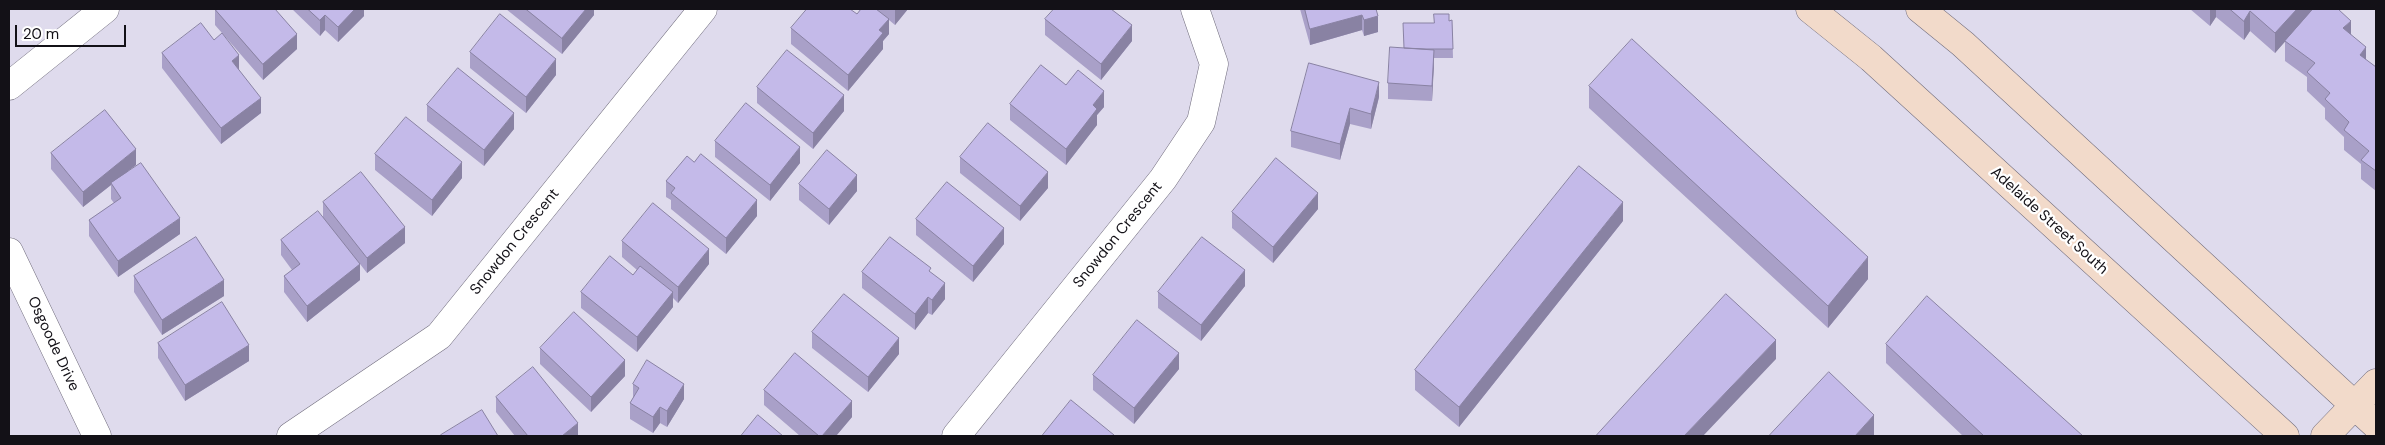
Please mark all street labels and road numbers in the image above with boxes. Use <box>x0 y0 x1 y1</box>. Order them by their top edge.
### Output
street label: Adelaide Street South <box>1987 164 2111 278</box>
street label: Snowdon Crescent <box>1070 178 1166 292</box>
street label: Snowdon Crescent <box>467 185 563 299</box>
street label: Osgoode Drive <box>23 294 83 394</box>

